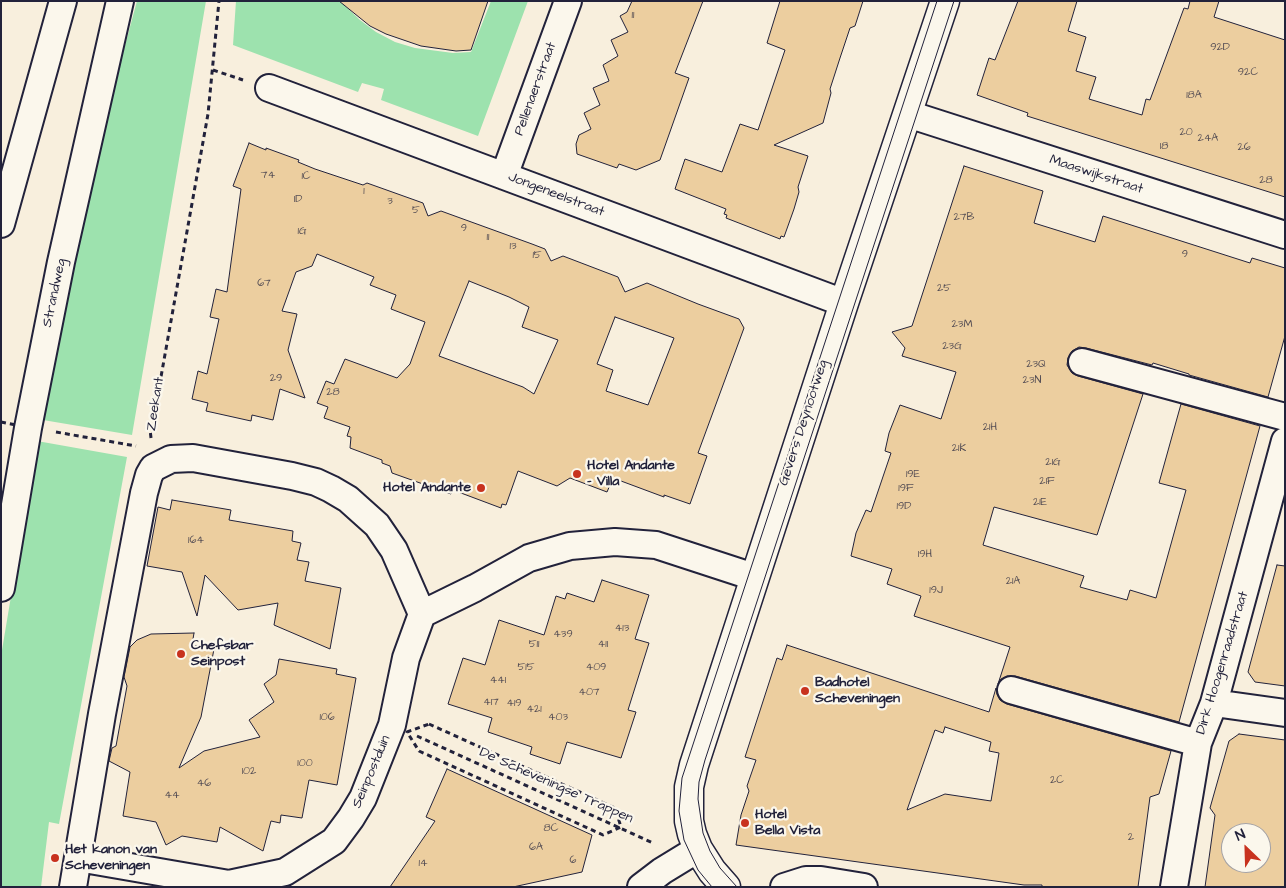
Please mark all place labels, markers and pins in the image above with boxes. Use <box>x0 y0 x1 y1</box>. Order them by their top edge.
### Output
place label: Hotel Andante - Villa <box>587 458 675 491</box>
marker: Hotel Andante - Villa <box>571 468 583 480</box>
place label: Hotel Andante <box>383 480 471 496</box>
marker: Hotel Andante <box>475 482 487 494</box>
place label: Chefsbar Seinpost <box>191 638 253 670</box>
marker: Chefsbar Seinpost <box>175 648 187 660</box>
place label: Badhotel Scheveningen <box>815 675 900 708</box>
marker: Badhotel Scheveningen <box>799 685 811 697</box>
place label: Hotel Bella Vista <box>755 807 820 840</box>
marker: Hotel Bella Vista <box>739 817 751 829</box>
place label: Het kanon van Scheveningen <box>65 842 157 874</box>
marker: Het kanon van Scheveningen <box>49 852 61 864</box>

